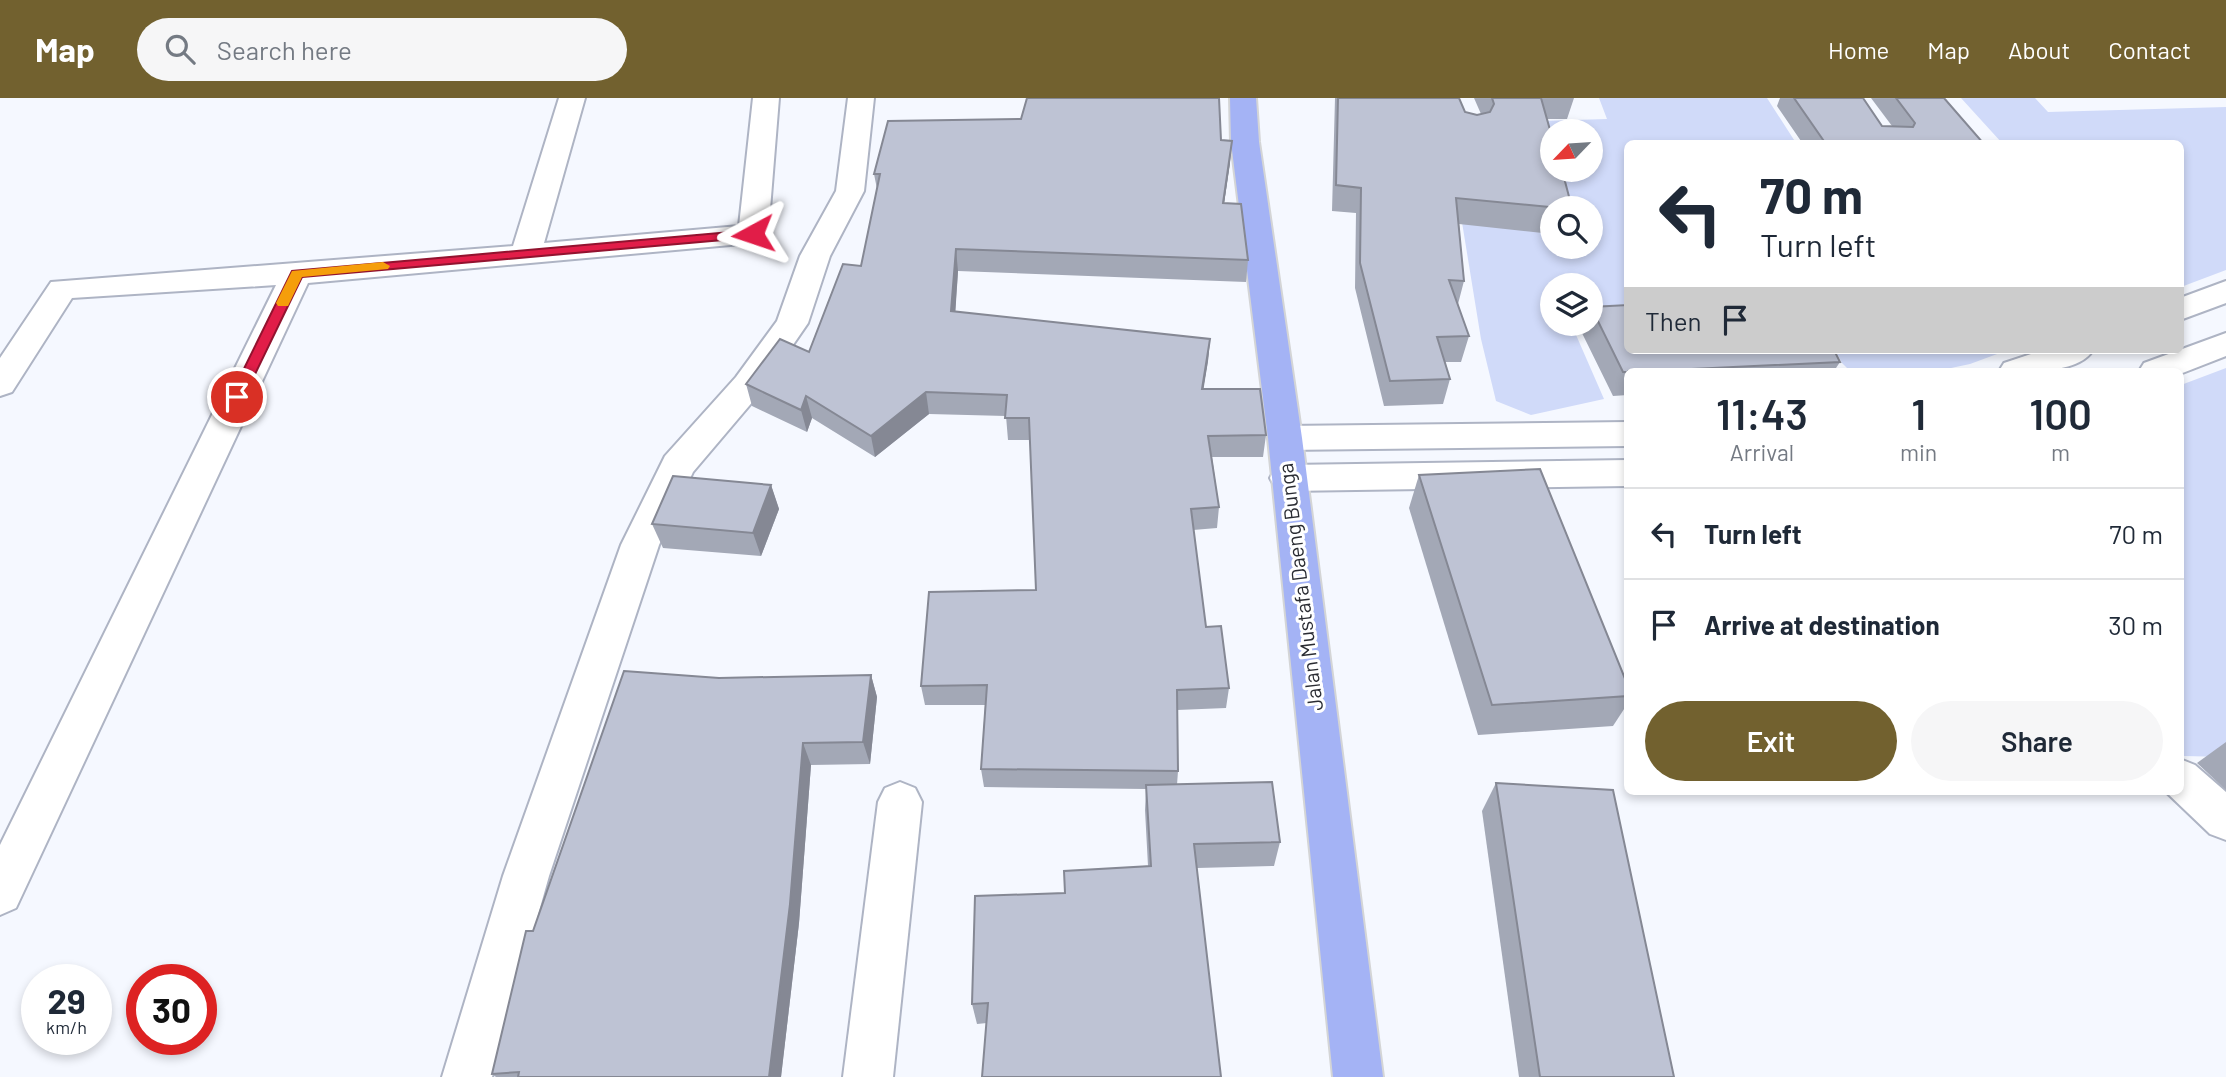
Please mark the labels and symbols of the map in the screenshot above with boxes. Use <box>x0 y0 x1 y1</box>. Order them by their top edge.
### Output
north arrow <box>1540 119 1603 182</box>
position arrow <box>716 197 790 271</box>
pin <box>207 367 267 427</box>
street label: Jalan Mustafa Daeng Bunga <box>1272 462 1327 713</box>
speed limit sign: 30 <box>126 964 217 1055</box>

